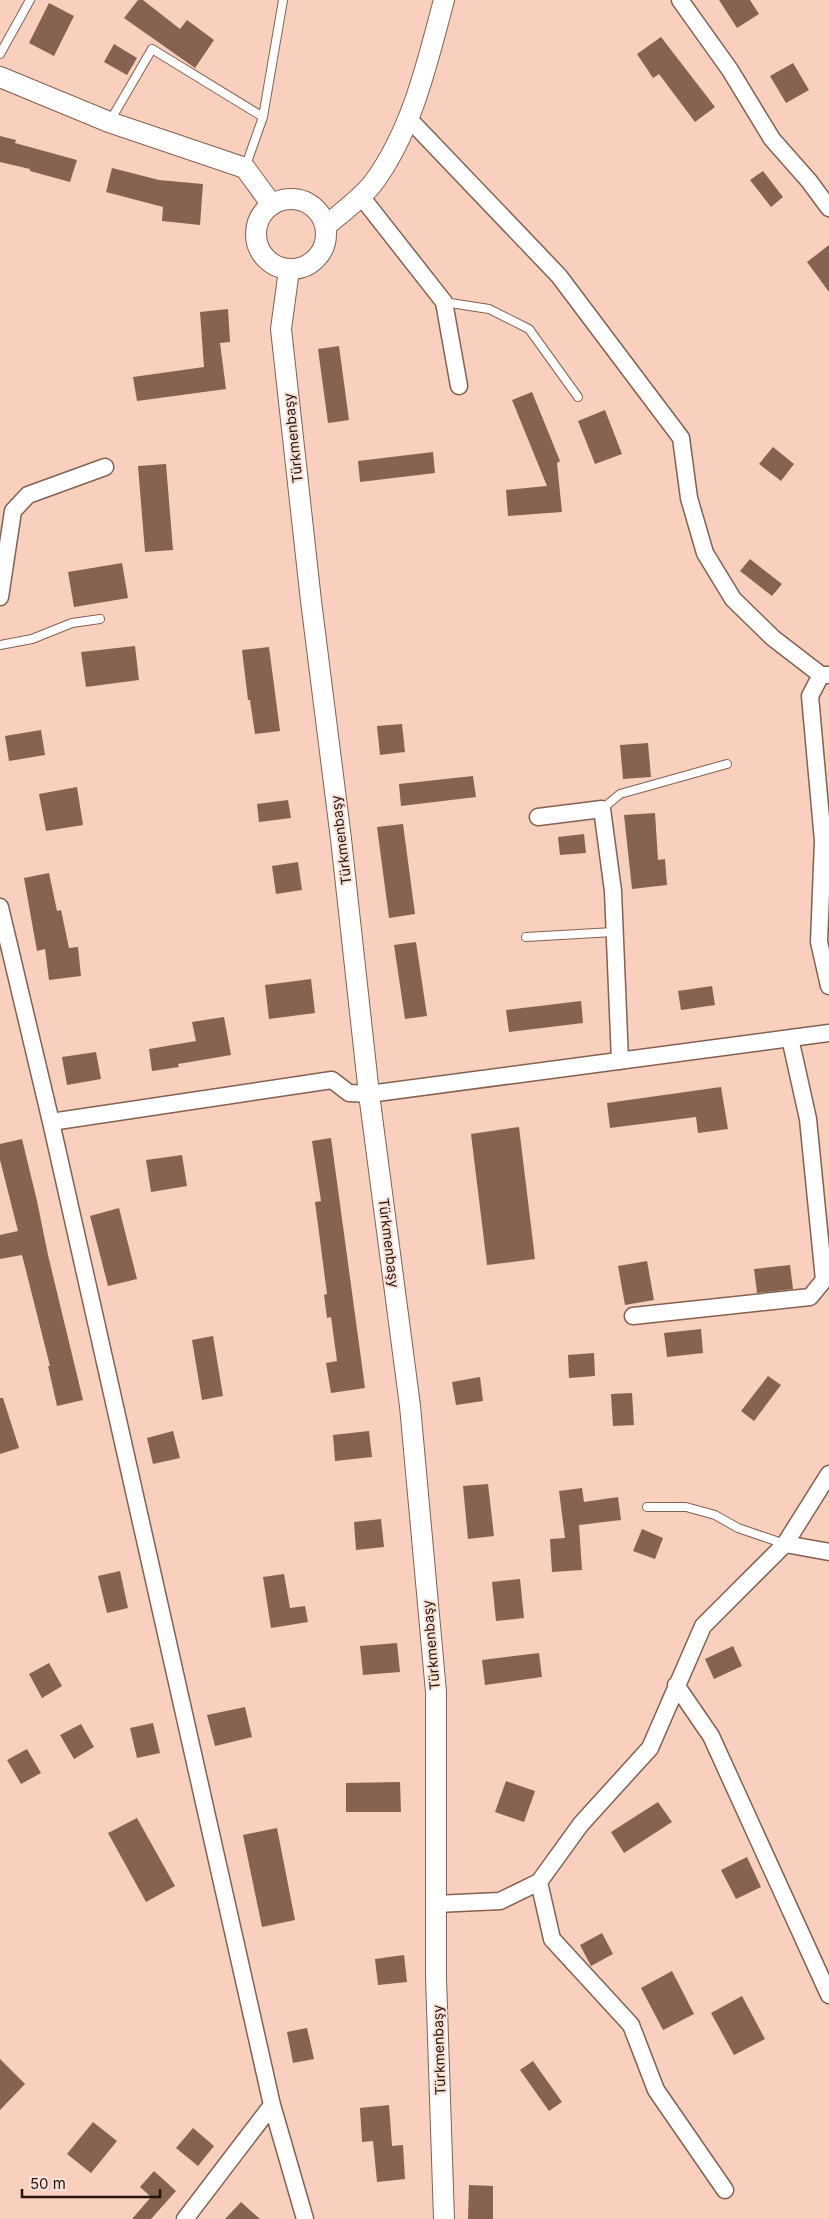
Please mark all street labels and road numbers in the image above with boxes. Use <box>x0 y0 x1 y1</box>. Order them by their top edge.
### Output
street label: Türkmenbaşy <box>279 392 306 484</box>
street label: Türkmenbaşy <box>327 794 354 886</box>
street label: Türkmenbaşy <box>376 1197 403 1289</box>
street label: Türkmenbaşy <box>418 1599 443 1691</box>
street label: Türkmenbaşy <box>428 2004 449 2095</box>

